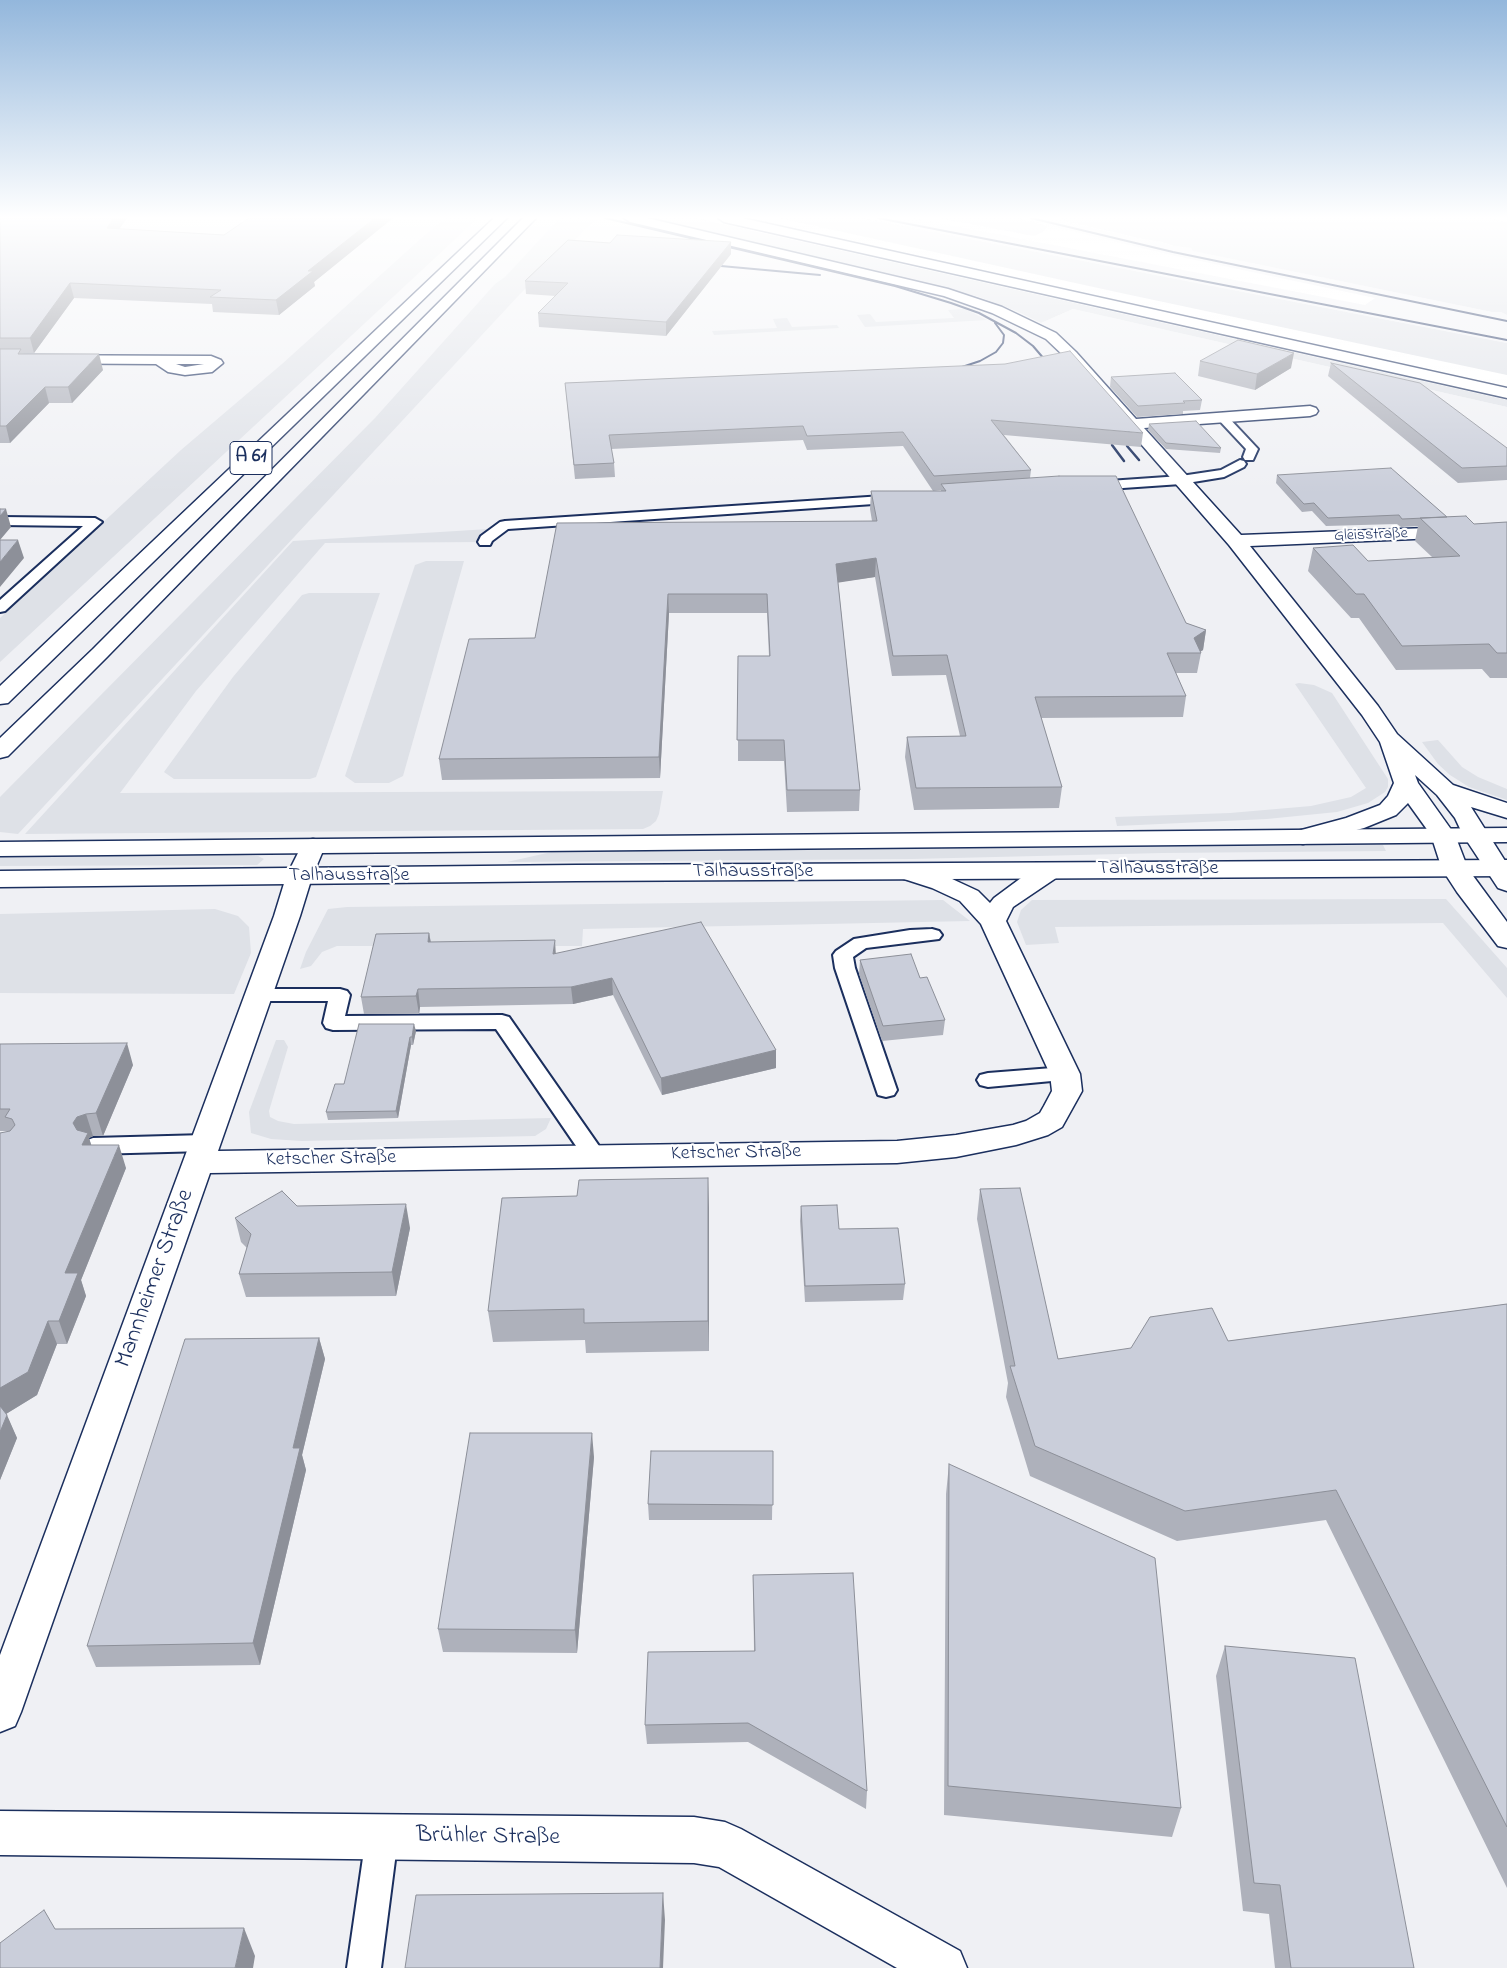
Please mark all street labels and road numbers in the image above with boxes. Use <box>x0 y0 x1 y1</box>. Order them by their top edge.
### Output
road number: A 61 <box>230 442 272 474</box>
street label: Gleisstraße <box>1334 525 1408 547</box>
street label: Talhausstraße <box>1098 858 1218 882</box>
street label: Talhausstraße <box>693 861 813 885</box>
street label: Talhausstraße <box>289 865 409 889</box>
street label: Ketscher Straße <box>671 1141 801 1167</box>
street label: Ketscher Straße <box>266 1147 396 1173</box>
street label: Mannheimer Straße <box>110 1186 202 1372</box>
street label: Brühler Straße <box>416 1822 560 1854</box>

